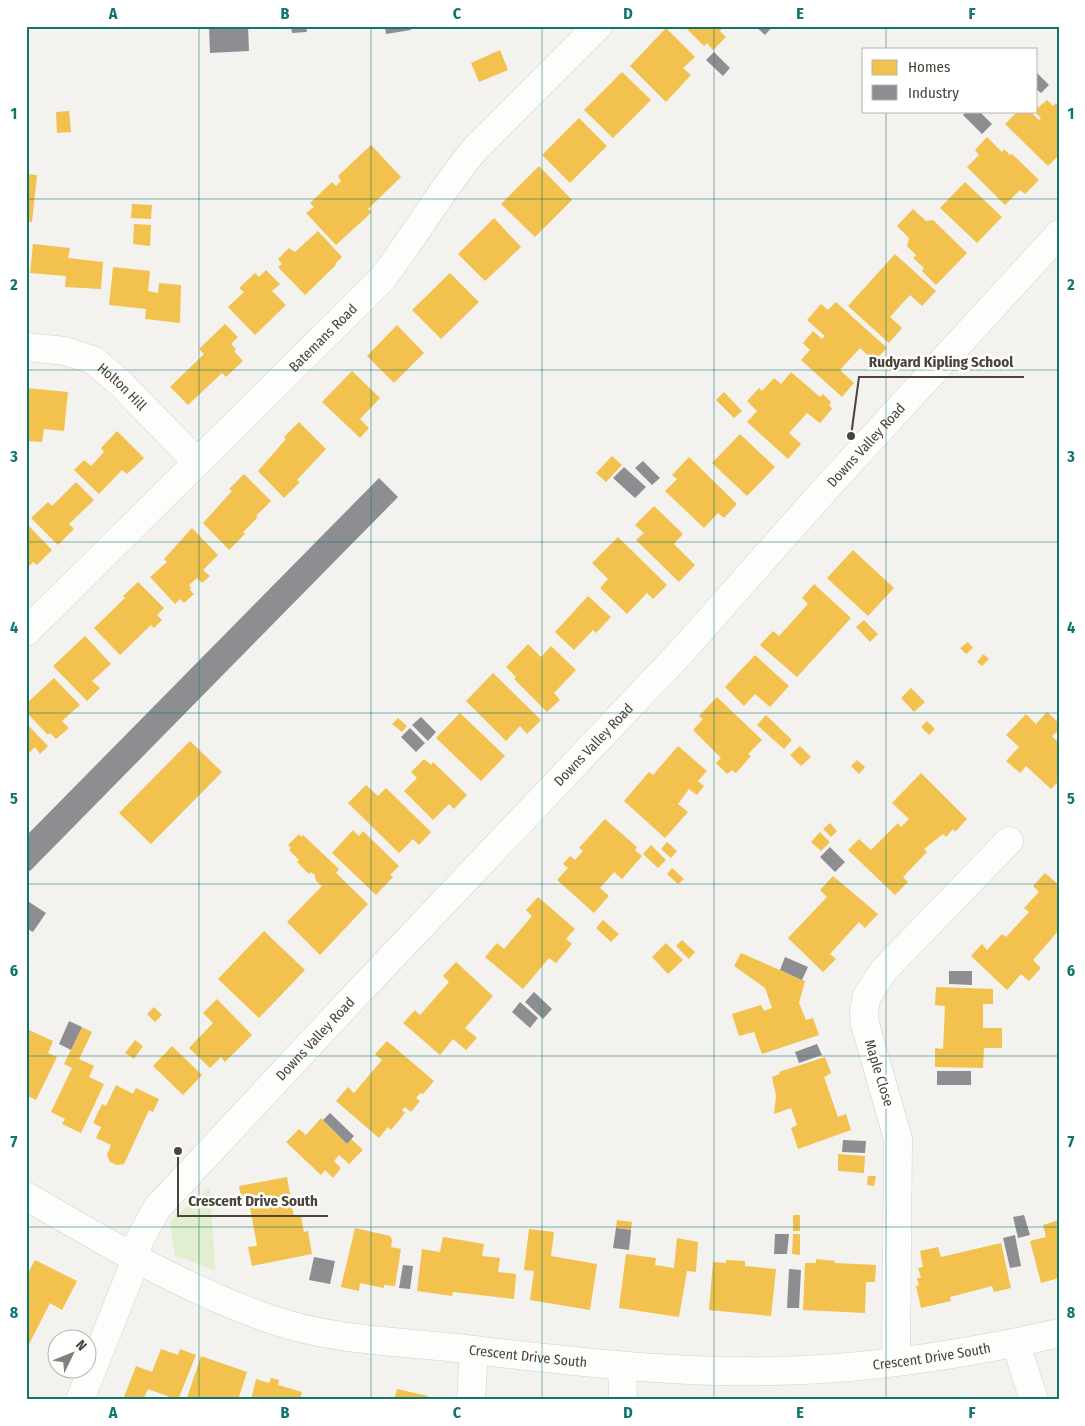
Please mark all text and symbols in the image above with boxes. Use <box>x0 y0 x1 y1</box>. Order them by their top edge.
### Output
text: A <box>108 4 118 23</box>
text: B <box>281 4 290 23</box>
text: C <box>453 4 462 23</box>
text: D <box>623 4 633 23</box>
text: E <box>796 4 804 23</box>
text: F <box>968 4 976 23</box>
legend <box>862 48 1038 112</box>
text: Homes <box>908 58 950 76</box>
text: Industry <box>908 84 959 102</box>
text: 1 <box>11 104 17 123</box>
text: 1 <box>1068 104 1074 123</box>
text: 2 <box>9 275 18 294</box>
text: 2 <box>1066 275 1075 294</box>
street label: Batemans Road <box>285 300 360 375</box>
callout: Rudyard Kipling School <box>859 347 1024 377</box>
text: Rudyard Kipling School <box>869 353 1014 371</box>
street label: Holton Hill <box>94 359 150 414</box>
street label: Downs Valley Road <box>823 400 908 490</box>
text: 3 <box>9 447 18 466</box>
text: 3 <box>1066 447 1075 466</box>
text: 4 <box>10 618 18 637</box>
text: 4 <box>1067 618 1075 637</box>
street label: Downs Valley Road <box>550 700 637 789</box>
text: 5 <box>10 789 18 808</box>
text: 5 <box>1067 789 1075 808</box>
text: 6 <box>10 961 18 980</box>
text: 6 <box>1067 961 1075 980</box>
street label: Downs Valley Road <box>272 994 358 1084</box>
street label: Maple Close <box>861 1038 897 1109</box>
text: 7 <box>11 1132 18 1151</box>
text: 7 <box>1068 1132 1075 1151</box>
callout: Crescent Drive South <box>178 1186 328 1216</box>
text: Crescent Drive South <box>188 1192 318 1210</box>
text: 8 <box>10 1303 19 1322</box>
text: 8 <box>1067 1303 1076 1322</box>
north arrow <box>48 1328 98 1378</box>
text: N <box>72 1337 90 1354</box>
street label: Crescent Drive South <box>872 1339 992 1373</box>
street label: Crescent Drive South <box>468 1341 588 1371</box>
text: A <box>108 1403 118 1422</box>
text: B <box>281 1403 290 1422</box>
text: C <box>453 1403 462 1422</box>
text: D <box>623 1403 633 1422</box>
text: E <box>796 1403 804 1422</box>
text: F <box>968 1403 976 1422</box>

